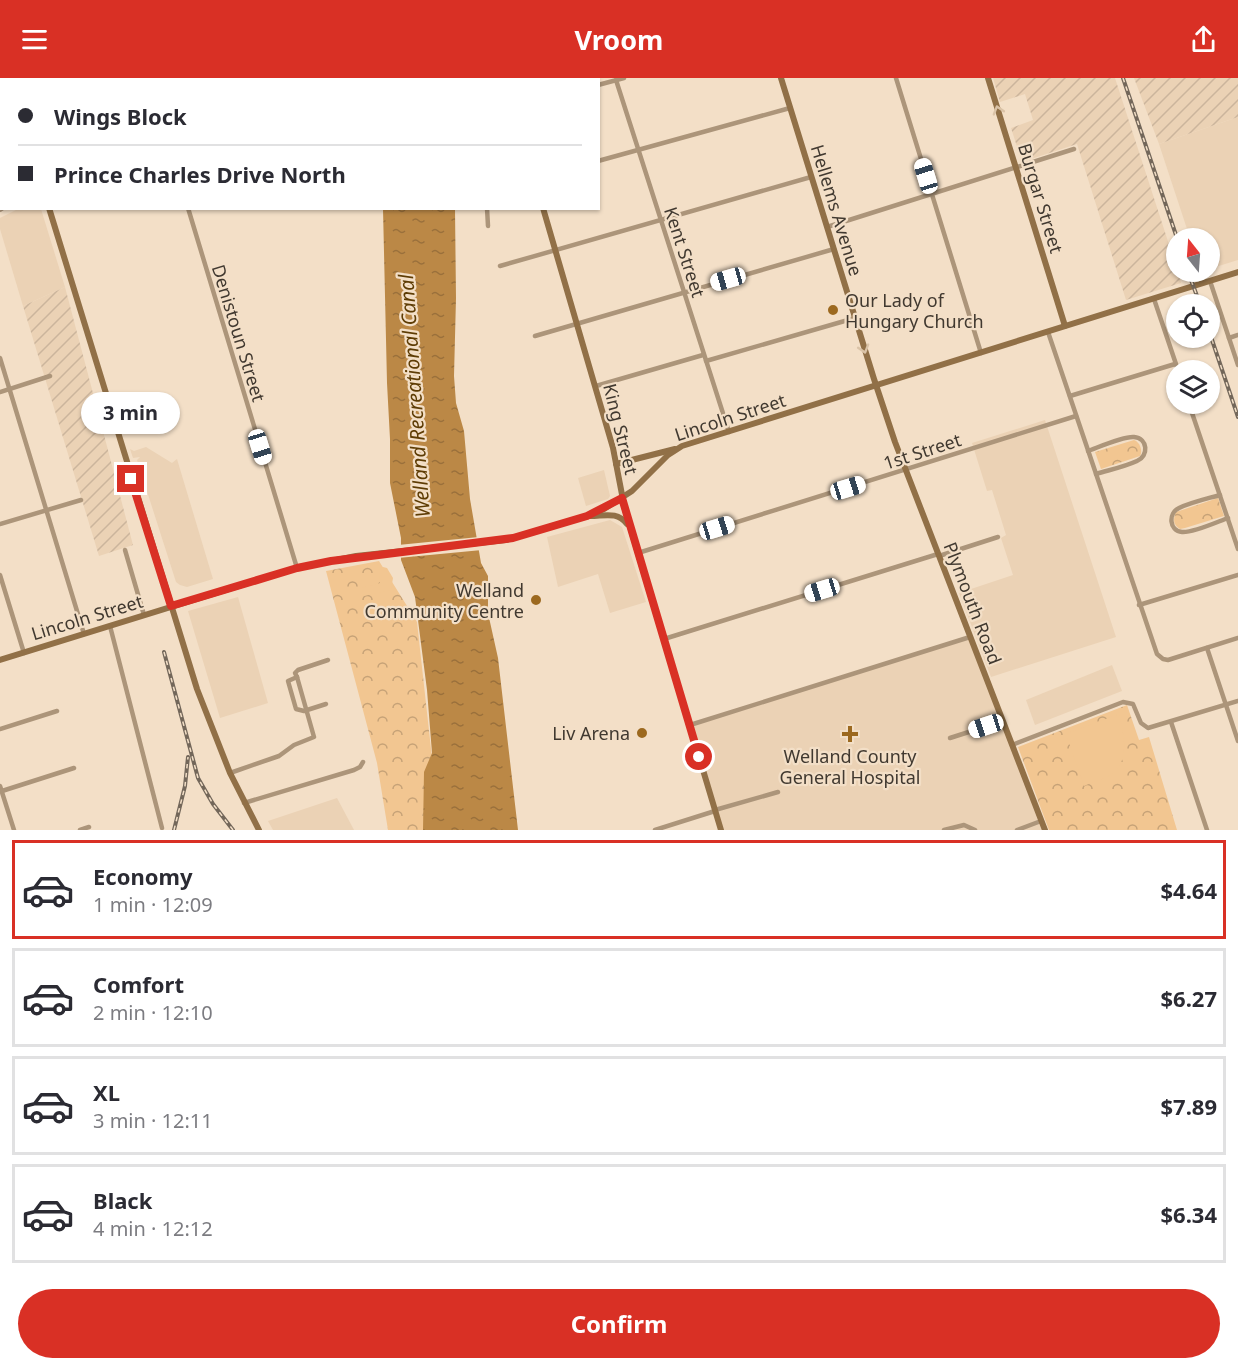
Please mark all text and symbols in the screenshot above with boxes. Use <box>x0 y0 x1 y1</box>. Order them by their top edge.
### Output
text: Vroom <box>575 21 663 58</box>
icon: menu <box>18 23 51 56</box>
icon: share <box>1187 23 1220 56</box>
text: Wings Block <box>54 101 187 131</box>
one-way arrow <box>993 105 1005 116</box>
street label: Burgar Street <box>1013 140 1069 256</box>
street label: Hellems Avenue <box>806 141 868 279</box>
car <box>912 156 940 196</box>
text: Prince Charles Drive North <box>54 159 346 189</box>
street label: Kent Street <box>659 204 711 301</box>
north arrow <box>1166 228 1220 282</box>
map controls <box>1166 228 1220 414</box>
street label: Denistoun Street <box>207 261 271 405</box>
car <box>708 265 748 293</box>
water label: Welland Recreational Canal <box>392 273 436 518</box>
place label: Our Lady of Hungary Church <box>845 288 984 333</box>
button: locate <box>1166 294 1220 348</box>
marker: Our Lady of Hungary Church <box>826 303 840 317</box>
one-way arrow <box>857 343 869 354</box>
button: layers <box>1166 360 1220 414</box>
street label: King Street <box>598 381 644 477</box>
street label: Lincoln Street <box>671 388 789 446</box>
callout: 3 min <box>82 392 180 434</box>
text: 3 min <box>103 399 158 426</box>
car <box>246 427 274 467</box>
street label: 1st Street <box>880 427 964 475</box>
route end <box>117 465 144 492</box>
car <box>828 474 868 502</box>
car <box>697 514 737 542</box>
street label: Plymouth Road <box>939 538 1007 668</box>
car <box>802 576 842 604</box>
place label: Welland Community Centre <box>364 578 524 623</box>
street label: Lincoln Street <box>28 589 146 645</box>
marker: Welland Community Centre <box>529 593 543 607</box>
car <box>966 712 1006 740</box>
place label: Liv Arena <box>552 721 630 745</box>
marker: Welland County General Hospital <box>841 725 859 743</box>
marker: Liv Arena <box>635 726 649 740</box>
route start <box>685 743 712 770</box>
place label: Welland County General Hospital <box>780 744 920 789</box>
text: Economy <box>93 861 192 891</box>
icon: car <box>21 863 75 917</box>
text: $4.64 <box>1160 875 1217 905</box>
text: 1 min · 12:09 <box>93 891 213 918</box>
text: Comfort <box>93 969 184 999</box>
icon: car <box>21 971 75 1025</box>
text: $6.27 <box>1160 983 1217 1013</box>
text: 2 min · 12:10 <box>93 999 213 1026</box>
text: XL <box>93 1077 120 1107</box>
icon: car <box>21 1079 75 1133</box>
text: $7.89 <box>1160 1091 1217 1121</box>
text: 3 min · 12:11 <box>93 1107 213 1134</box>
text: Black <box>93 1185 152 1215</box>
icon: car <box>21 1187 75 1241</box>
text: $6.34 <box>1160 1199 1217 1229</box>
text: 4 min · 12:12 <box>93 1215 213 1242</box>
button: Confirm <box>18 1289 1220 1358</box>

